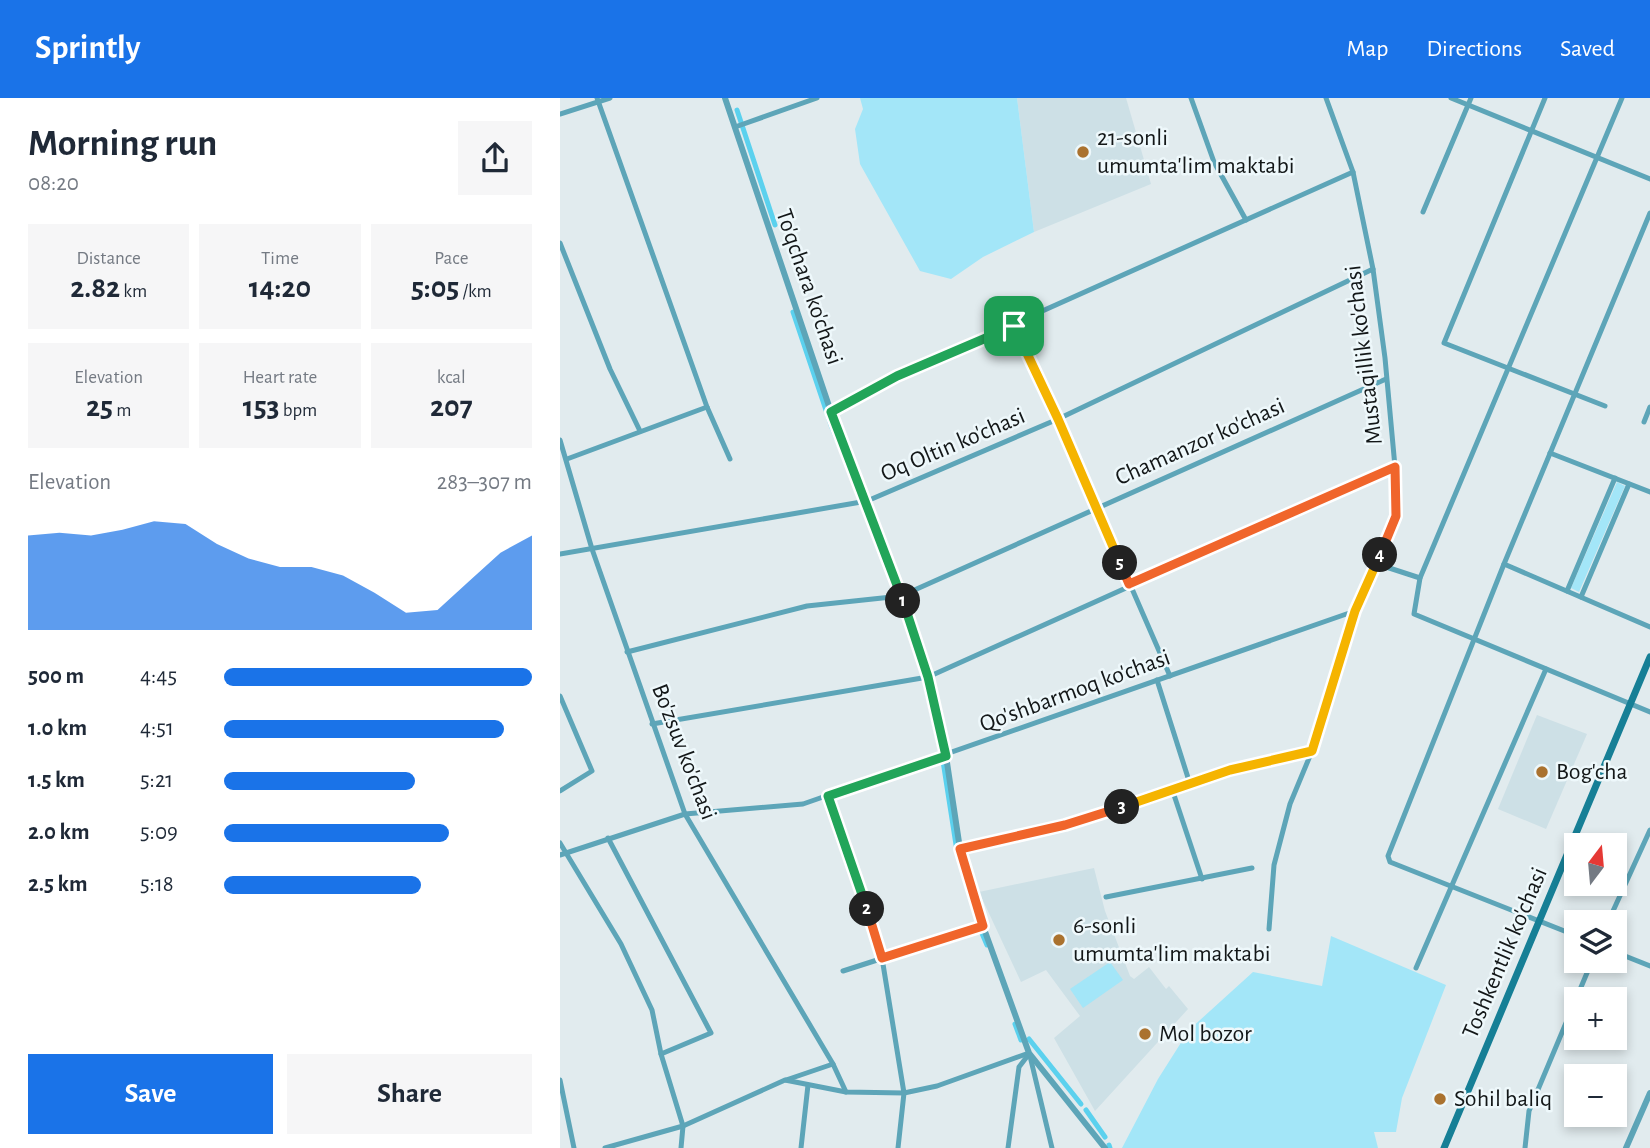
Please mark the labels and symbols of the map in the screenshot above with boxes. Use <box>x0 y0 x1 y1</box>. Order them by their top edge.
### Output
place label: 21-sonli umumta'lim maktabi <box>1097 126 1295 178</box>
marker: 21-sonli umumta'lim maktabi <box>1075 144 1091 160</box>
street label: To'qchara ko'chasi <box>771 206 847 368</box>
street label: Mustaqillik ko'chasi <box>1341 264 1387 446</box>
pin <box>984 296 1044 356</box>
street label: Chamanzor ko'chasi <box>1112 394 1288 490</box>
street label: Oq Oltin ko'chasi <box>877 404 1029 486</box>
pin: 4 <box>1362 538 1398 573</box>
pin: 5 <box>1102 546 1138 580</box>
pin: 1 <box>886 584 920 618</box>
street label: Qo'shbarmoq ko'chasi <box>977 645 1173 737</box>
street label: Bo'zsuv ko'chasi <box>647 681 721 823</box>
place label: Bog'cha <box>1556 760 1628 784</box>
marker: Bog'cha <box>1534 764 1550 780</box>
pin: 3 <box>1104 790 1140 824</box>
north arrow <box>1564 833 1628 896</box>
street label: Toshkentlik ko'chasi <box>1458 864 1552 1042</box>
pin: 2 <box>850 892 884 926</box>
place label: 6-sonli umumta'lim maktabi <box>1073 914 1271 966</box>
marker: 6-sonli umumta'lim maktabi <box>1051 932 1067 948</box>
place label: Mol bozor <box>1159 1022 1252 1046</box>
marker: Mol bozor <box>1137 1026 1153 1042</box>
place label: Sohil baliq <box>1454 1087 1552 1111</box>
marker: Sohil baliq <box>1432 1091 1448 1107</box>

